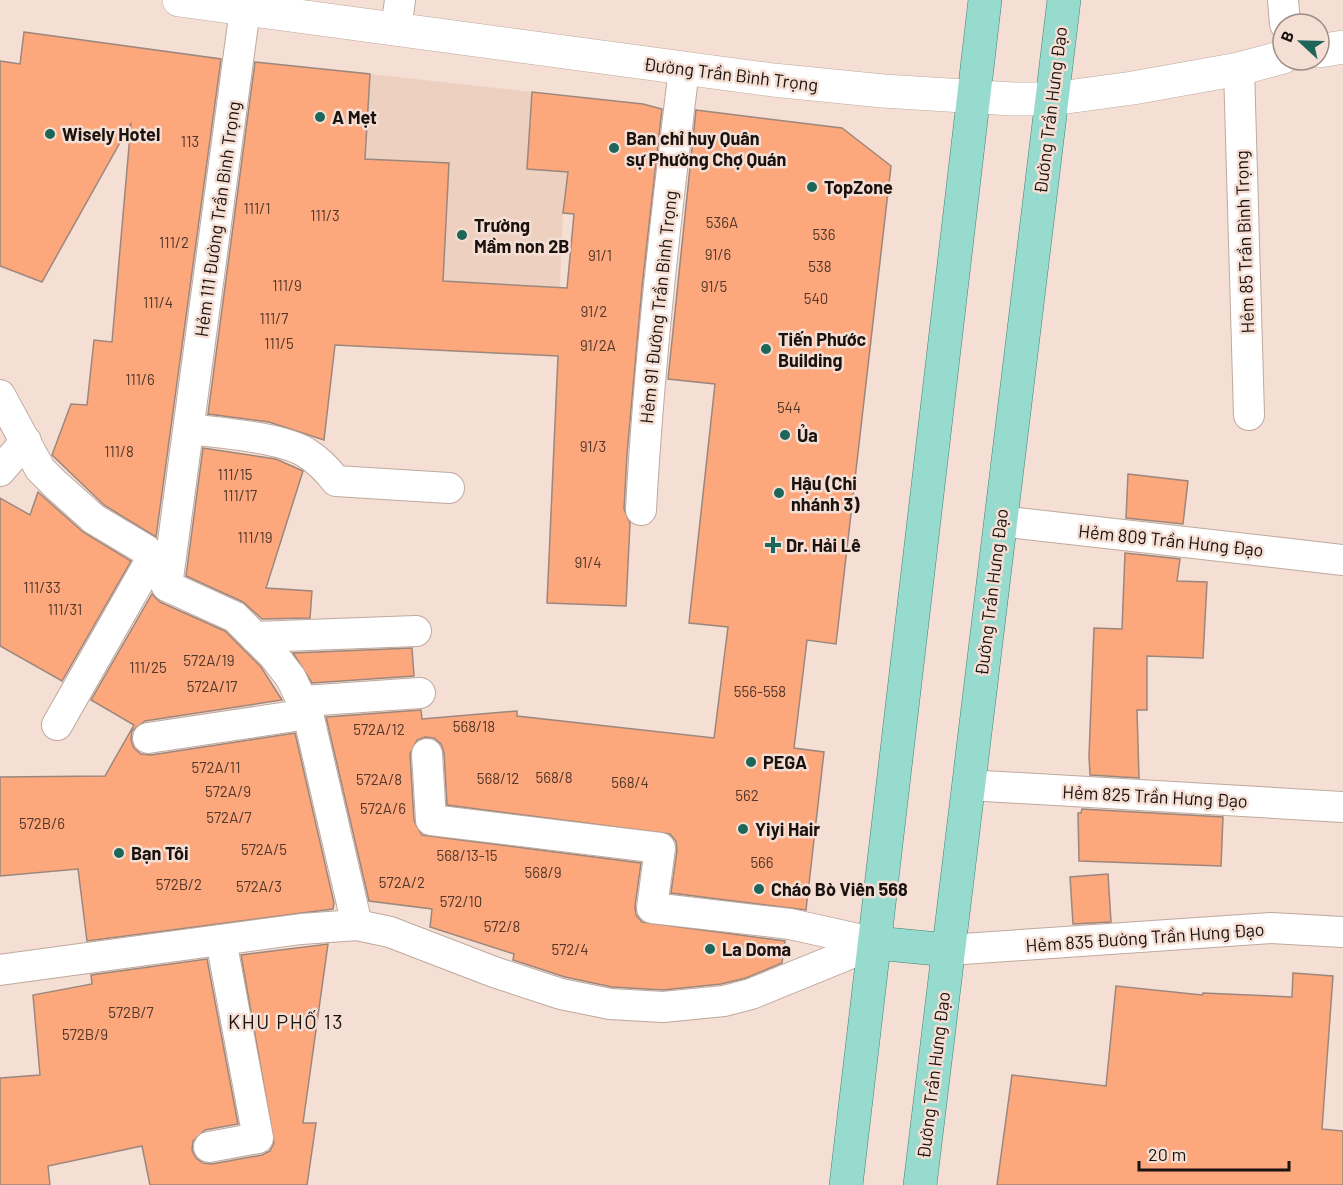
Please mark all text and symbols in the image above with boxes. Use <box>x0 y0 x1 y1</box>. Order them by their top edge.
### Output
north arrow <box>1271 12 1331 72</box>
street label: Đường Trần Hưng Đạo <box>1029 25 1071 195</box>
text: B <box>1276 28 1297 44</box>
street label: Đường Trần Bình Trọng <box>643 52 819 96</box>
street label: Hẻm 111 Đường Trần Bình Trọng <box>190 100 244 338</box>
place label: A Mẹt <box>332 106 377 128</box>
marker: A Mẹt <box>313 110 327 124</box>
place label: Wisely Hotel <box>62 123 160 145</box>
marker: Wisely Hotel <box>43 127 57 141</box>
place label: Ban chỉ huy Quân sự Phường Chợ Quán <box>626 127 786 170</box>
house number: 113 <box>181 132 199 150</box>
marker: Ban chỉ huy Quân sự Phường Chợ Quán <box>607 141 621 155</box>
street label: Hẻm 85 Trần Bình Trọng <box>1230 150 1258 334</box>
place label: TopZone <box>824 176 893 198</box>
marker: TopZone <box>805 180 819 194</box>
street label: Hẻm 91 Đường Trần Bình Trọng <box>635 189 681 425</box>
house number: 111/1 <box>243 199 271 217</box>
house number: 111/3 <box>310 206 340 224</box>
house number: 536A <box>706 213 738 231</box>
place label: Trường Mầm non 2B <box>474 214 570 257</box>
house number: 536 <box>812 225 836 243</box>
marker: Trường Mầm non 2B <box>455 228 469 242</box>
house number: 111/2 <box>159 233 189 251</box>
house number: 91/6 <box>705 245 731 263</box>
house number: 91/1 <box>588 246 612 264</box>
house number: 538 <box>808 257 832 275</box>
house number: 111/9 <box>272 276 302 294</box>
house number: 91/5 <box>701 277 727 295</box>
house number: 540 <box>804 289 828 307</box>
house number: 111/4 <box>143 293 173 311</box>
house number: 91/2 <box>581 302 607 320</box>
house number: 111/7 <box>260 309 288 327</box>
place label: Tiến Phước Building <box>778 328 867 371</box>
house number: 111/5 <box>264 334 294 352</box>
house number: 91/2A <box>580 336 616 354</box>
marker: Tiến Phước Building <box>759 342 773 356</box>
house number: 111/6 <box>125 370 155 388</box>
house number: 544 <box>777 398 801 416</box>
place label: Ủa <box>797 423 818 446</box>
marker: Ủa <box>778 428 792 442</box>
house number: 91/3 <box>580 437 606 455</box>
house number: 111/8 <box>104 442 134 460</box>
house number: 111/15 <box>218 465 252 483</box>
place label: Hậu (Chi nhánh 3) <box>791 472 860 515</box>
house number: 111/17 <box>223 486 257 504</box>
marker: Hậu (Chi nhánh 3) <box>772 486 786 500</box>
street label: Đường Trần Hưng Đạo <box>970 507 1012 677</box>
street label: Hẻm 809 Trần Hưng Đạo <box>1077 519 1265 561</box>
house number: 111/19 <box>238 528 272 546</box>
place label: Dr. Hải Lê <box>786 534 861 556</box>
marker: Dr. Hải Lê <box>764 536 782 554</box>
house number: 91/4 <box>574 553 602 571</box>
house number: 111/33 <box>23 578 61 596</box>
house number: 111/31 <box>48 600 82 618</box>
house number: 572A/19 <box>183 651 235 669</box>
house number: 111/25 <box>129 658 167 676</box>
house number: 572A/17 <box>187 677 237 695</box>
house number: 556-558 <box>734 682 786 700</box>
house number: 568/18 <box>453 717 495 735</box>
house number: 572A/12 <box>353 720 405 738</box>
place label: PEGA <box>763 751 807 773</box>
marker: PEGA <box>744 755 758 769</box>
house number: 572A/11 <box>192 758 240 776</box>
house number: 568/8 <box>535 768 573 786</box>
house number: 568/12 <box>477 769 519 787</box>
house number: 572A/8 <box>356 770 402 788</box>
house number: 568/4 <box>611 773 649 791</box>
street label: Hẻm 825 Trần Hưng Đạo <box>1062 780 1248 812</box>
house number: 572A/9 <box>205 782 251 800</box>
house number: 562 <box>735 786 759 804</box>
house number: 572A/6 <box>360 799 406 817</box>
house number: 572A/7 <box>206 808 252 826</box>
house number: 572B/6 <box>19 814 65 832</box>
place label: Yiyi Hair <box>755 818 820 840</box>
marker: Yiyi Hair <box>736 822 750 836</box>
house number: 572A/5 <box>241 840 287 858</box>
place label: Bạn Tôi <box>131 842 189 864</box>
marker: Bạn Tôi <box>112 846 126 860</box>
house number: 568/13-15 <box>436 846 498 864</box>
house number: 566 <box>750 853 774 871</box>
house number: 568/9 <box>524 863 562 881</box>
house number: 572A/2 <box>379 873 425 891</box>
house number: 572B/2 <box>156 875 202 893</box>
house number: 572A/3 <box>236 877 282 895</box>
place label: Cháo Bò Viên 568 <box>771 878 908 900</box>
marker: Cháo Bò Viên 568 <box>752 882 766 896</box>
house number: 572/10 <box>440 892 482 910</box>
house number: 572/8 <box>484 917 520 935</box>
street label: Hẻm 835 Đường Trần Hưng Đạo <box>1025 918 1265 956</box>
place label: La Doma <box>722 938 791 960</box>
house number: 572/4 <box>551 940 589 958</box>
marker: La Doma <box>703 942 717 956</box>
street label: Đường Trần Hưng Đạo <box>912 990 954 1160</box>
house number: 572B/7 <box>108 1003 154 1021</box>
district label: KHU PHỐ 13 <box>228 1009 344 1033</box>
house number: 572B/9 <box>62 1025 108 1043</box>
scale bar <box>1139 1134 1289 1172</box>
text: 20 m <box>1148 1143 1186 1165</box>

